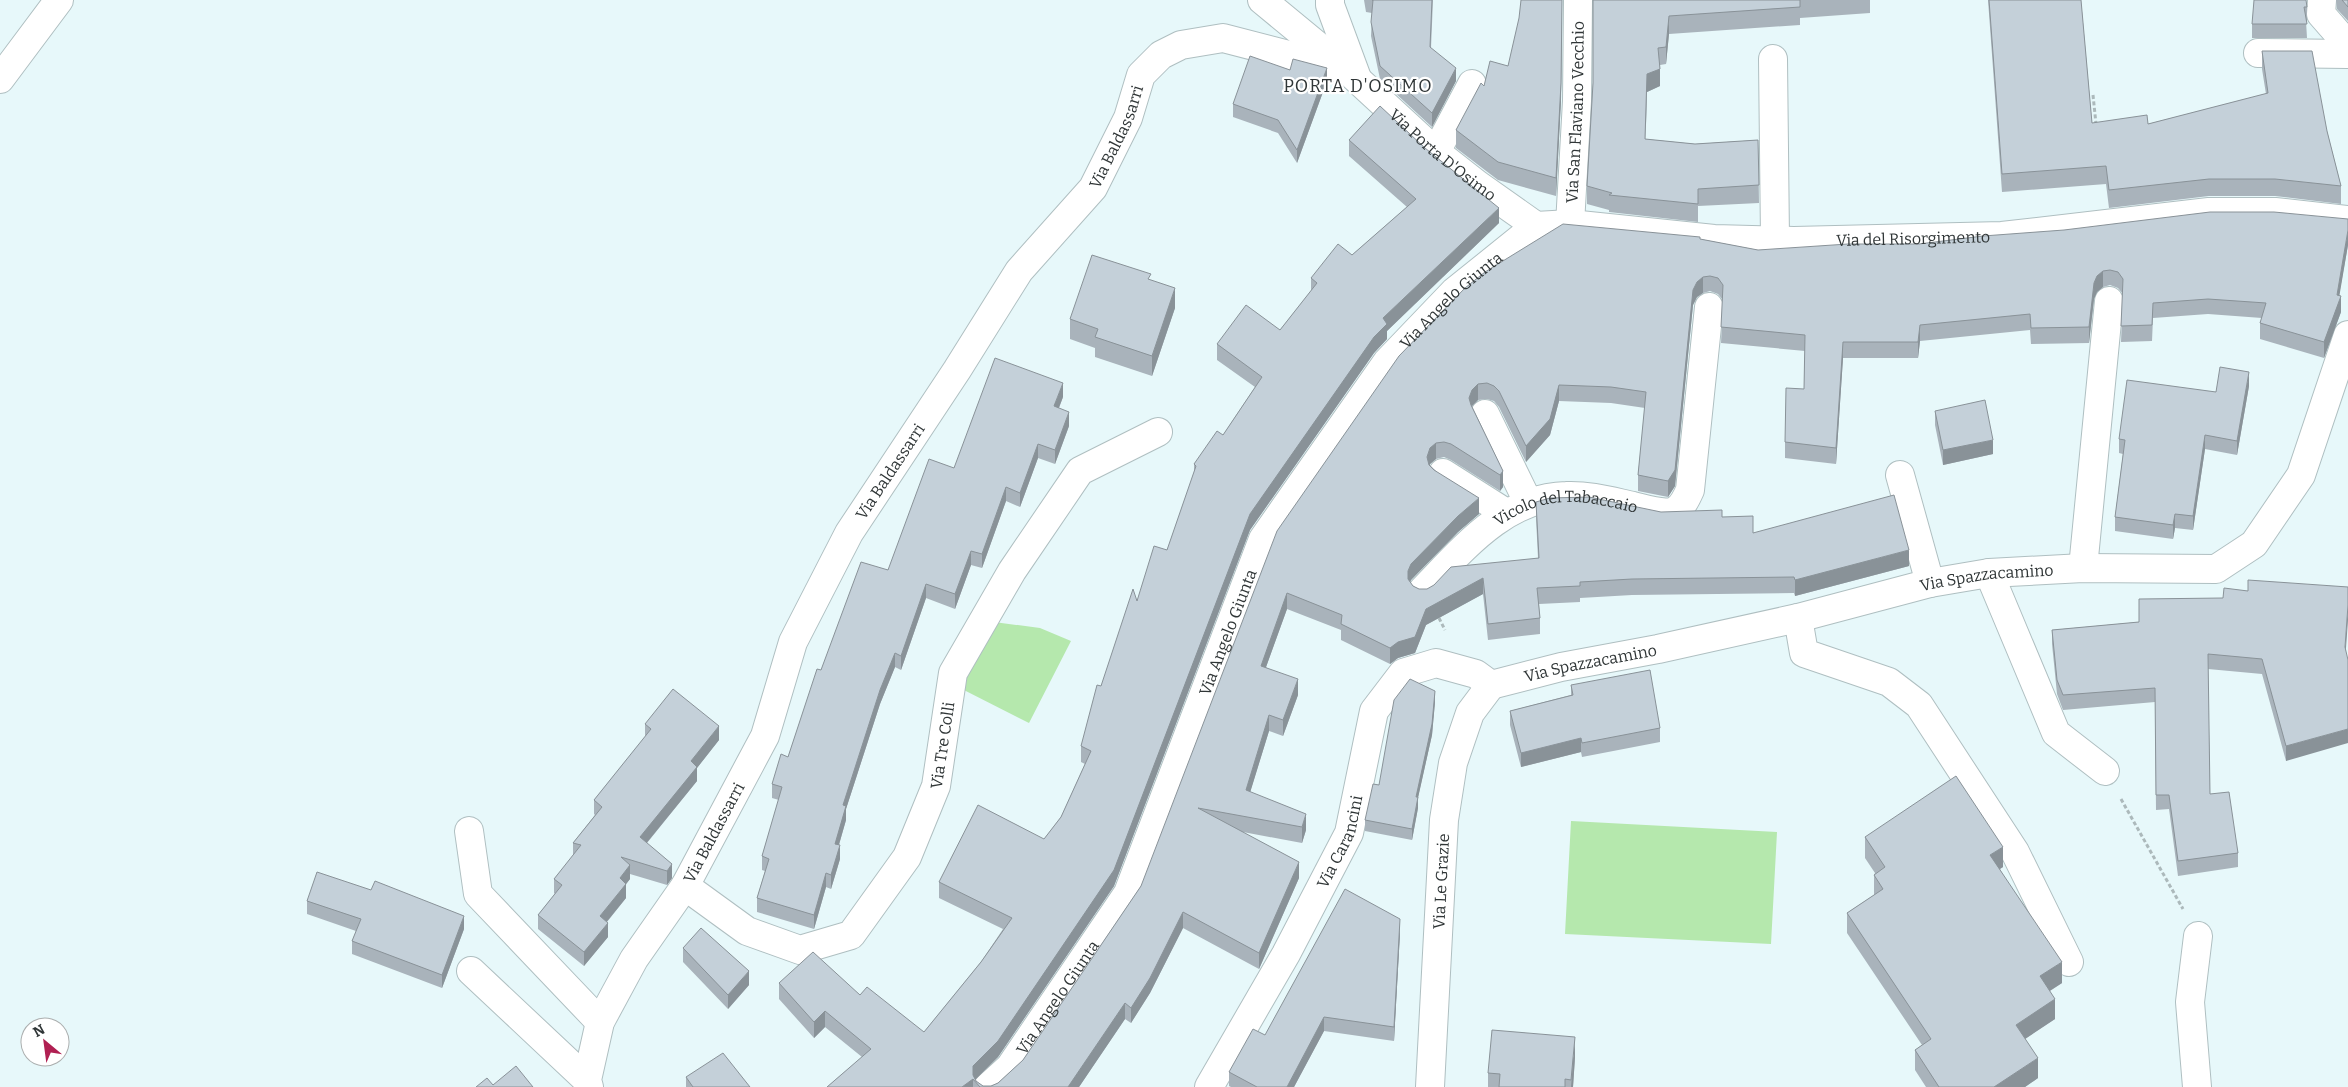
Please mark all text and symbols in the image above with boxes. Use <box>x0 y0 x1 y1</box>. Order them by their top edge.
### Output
street label: Via San Flaviano Vecchio <box>1562 21 1588 204</box>
district label: PORTA D'OSIMO <box>1283 75 1433 97</box>
street label: Via Baldassarri <box>1085 83 1147 192</box>
street label: Via Porta D'Osimo <box>1385 105 1500 205</box>
street label: Via del Risorgimento <box>1836 227 1990 250</box>
street label: Via Angelo Giunta <box>1396 248 1506 353</box>
street label: Via Baldassarri <box>852 420 929 523</box>
street label: Vicolo del Tabaccaio <box>1490 487 1640 530</box>
street label: Via Spazzacamino <box>1918 561 2054 595</box>
street label: Via Angelo Giunta <box>1195 566 1261 698</box>
street label: Via Spazzacamino <box>1522 640 1658 686</box>
street label: Via Tre Colli <box>927 700 959 790</box>
street label: Via Baldassarri <box>680 779 749 886</box>
street label: Via Carancini <box>1313 793 1367 891</box>
street label: Via Le Grazie <box>1429 833 1453 930</box>
street label: Via Angelo Giunta <box>1012 937 1103 1058</box>
north arrow <box>20 1017 70 1067</box>
text: N <box>30 1021 48 1041</box>

